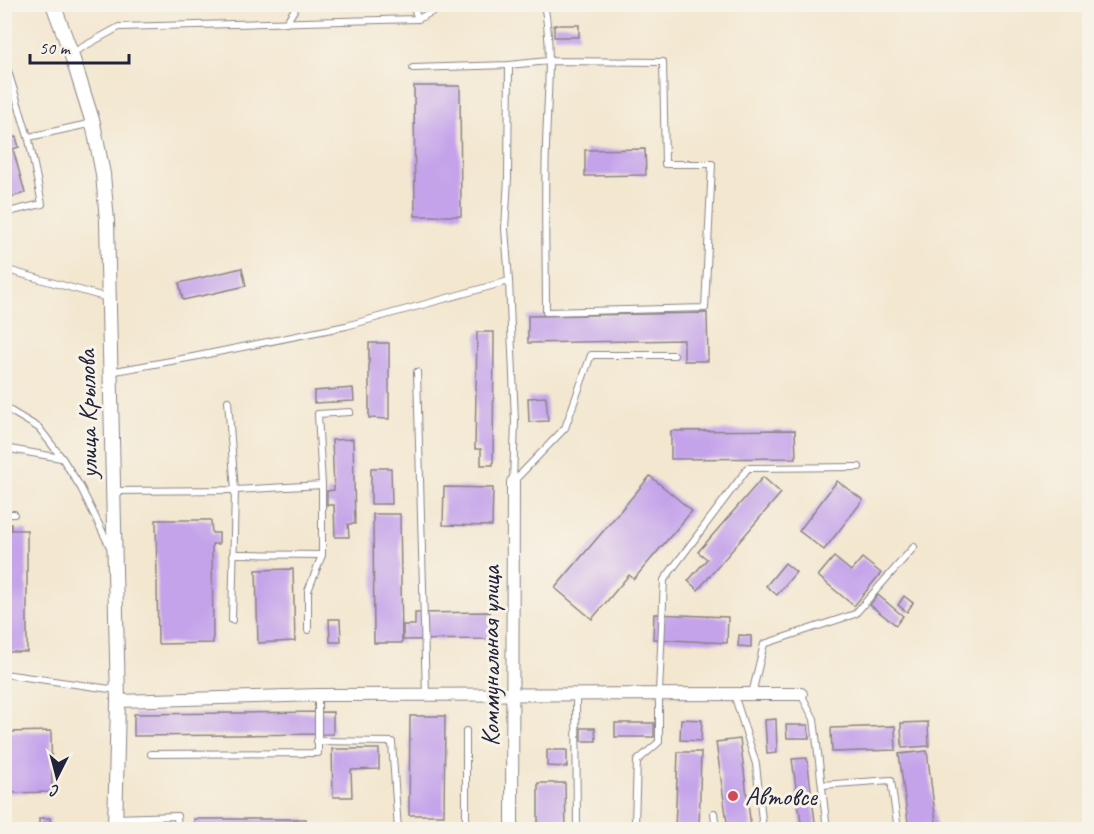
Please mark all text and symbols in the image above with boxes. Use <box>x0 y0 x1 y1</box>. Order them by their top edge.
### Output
scale bar <box>30 27 129 65</box>
text: 50 m <box>39 37 72 59</box>
street label: улица Крылова <box>70 348 105 481</box>
street label: Коммунальная улица <box>474 564 507 746</box>
north arrow <box>27 747 87 807</box>
text: С <box>48 780 60 801</box>
place label: Автовсе <box>745 780 818 813</box>
marker: Автовсе <box>726 789 740 803</box>

